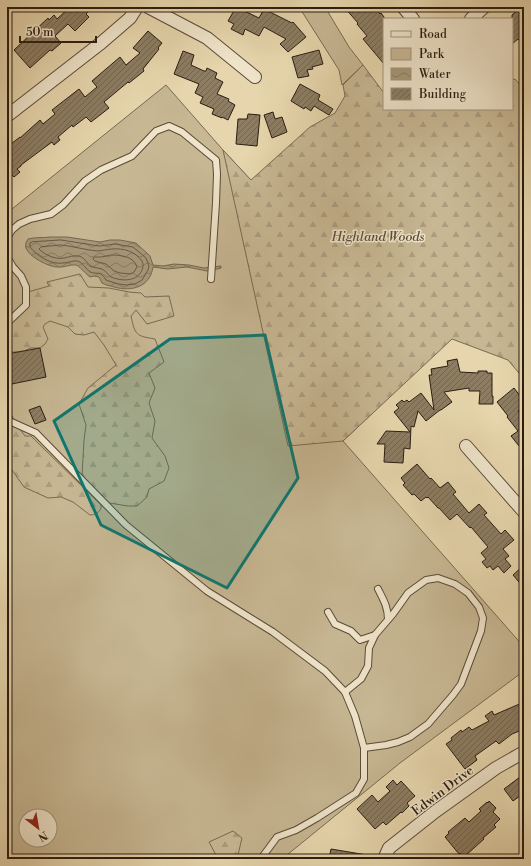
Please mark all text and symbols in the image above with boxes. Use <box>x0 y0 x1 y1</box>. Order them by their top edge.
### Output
scale bar <box>20 18 96 44</box>
legend <box>383 18 513 110</box>
text: 50 m <box>26 25 54 40</box>
text: Road <box>419 27 447 42</box>
text: Park <box>419 47 445 62</box>
text: Water <box>418 67 451 82</box>
text: Building <box>418 87 467 102</box>
park label: Highland Woods <box>331 229 425 245</box>
street label: Edwin Drive <box>409 762 477 819</box>
north arrow <box>18 808 58 848</box>
text: N <box>35 827 50 844</box>

